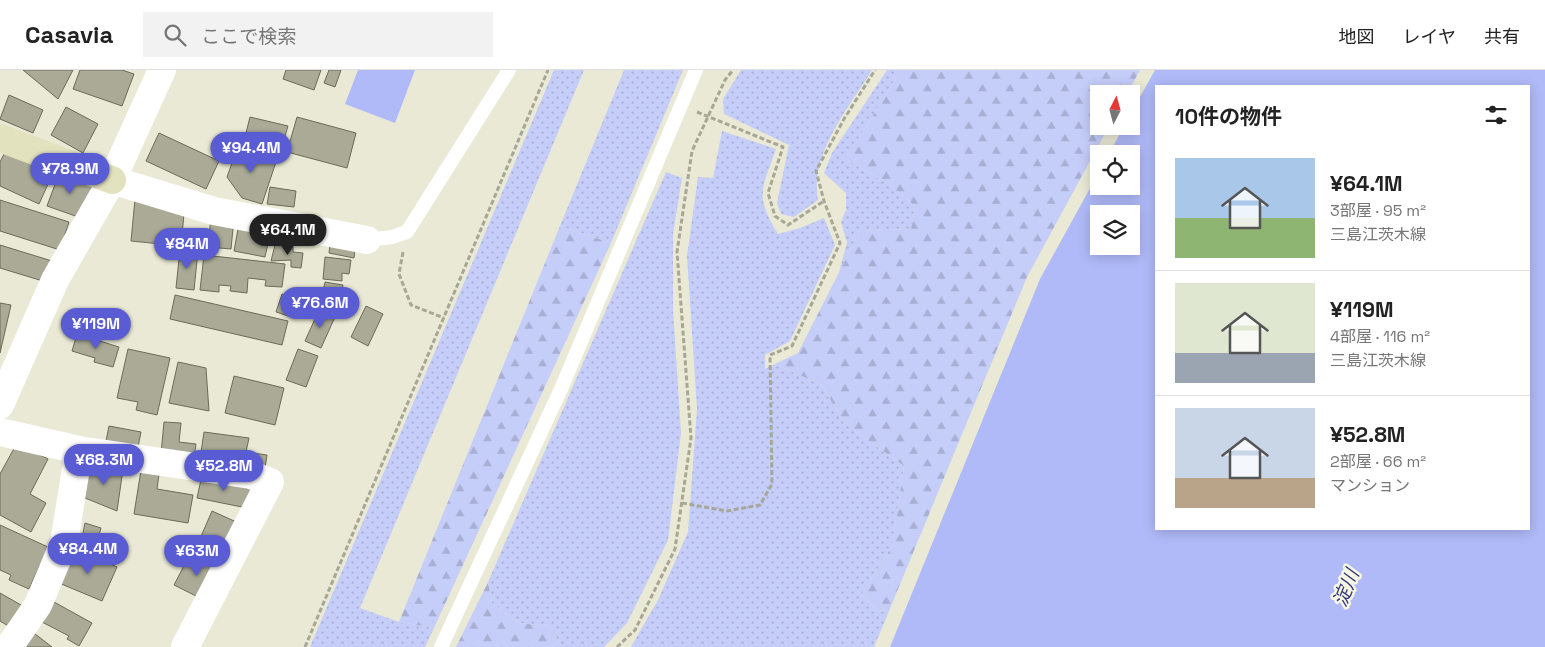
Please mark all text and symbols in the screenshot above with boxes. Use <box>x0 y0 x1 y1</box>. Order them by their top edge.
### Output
search box <box>143 12 493 57</box>
text: Casavia <box>25 19 113 50</box>
icon: search <box>161 21 189 49</box>
text: ここで検索 <box>201 24 296 49</box>
text: 地図 <box>1339 25 1375 48</box>
text: レイヤ <box>1403 25 1456 48</box>
text: 共有 <box>1484 25 1520 48</box>
north arrow <box>1090 85 1140 135</box>
map controls <box>1090 85 1140 255</box>
icon: filters <box>1482 101 1510 129</box>
text: 10件の物件 <box>1175 103 1282 130</box>
pin: ¥94.4M <box>210 132 292 174</box>
text: ¥94.4M <box>221 137 281 158</box>
button: locate <box>1090 145 1140 195</box>
pin: ¥78.9M <box>29 152 111 195</box>
text: ¥78.9M <box>41 158 99 179</box>
text: ¥64.1M <box>1330 170 1403 197</box>
icon: home <box>1215 178 1275 238</box>
text: 3部屋 · 95 m² <box>1330 200 1426 221</box>
button: layers <box>1090 205 1140 255</box>
pin: ¥64.1M <box>247 214 329 256</box>
text: ¥64.1M <box>260 219 316 240</box>
text: 三島江茨木線 <box>1330 224 1426 245</box>
pin: ¥84M <box>157 228 217 270</box>
text: ¥84M <box>165 233 209 254</box>
pin: ¥76.6M <box>279 286 361 329</box>
text: ¥76.6M <box>291 292 349 313</box>
text: ¥119M <box>1330 296 1394 323</box>
icon: home <box>1215 303 1275 363</box>
pin: ¥119M <box>61 308 131 350</box>
text: ¥119M <box>72 313 120 334</box>
text: 4部屋 · 116 m² <box>1330 326 1430 347</box>
text: 三島江茨木線 <box>1330 350 1426 371</box>
text: ¥52.8M <box>1330 421 1405 448</box>
icon: home <box>1215 428 1275 488</box>
pin: ¥68.3M <box>63 444 145 486</box>
text: ¥68.3M <box>75 449 133 470</box>
pin: ¥52.8M <box>183 450 265 492</box>
text: 2部屋 · 66 m² <box>1330 451 1426 472</box>
text: ¥52.8M <box>195 455 253 476</box>
text: マンション <box>1330 475 1410 496</box>
pin: ¥84.4M <box>47 532 129 575</box>
pin: ¥63M <box>167 534 227 577</box>
text: ¥84.4M <box>59 538 117 559</box>
text: ¥63M <box>175 540 219 561</box>
water label: 淀川 <box>1327 564 1365 610</box>

